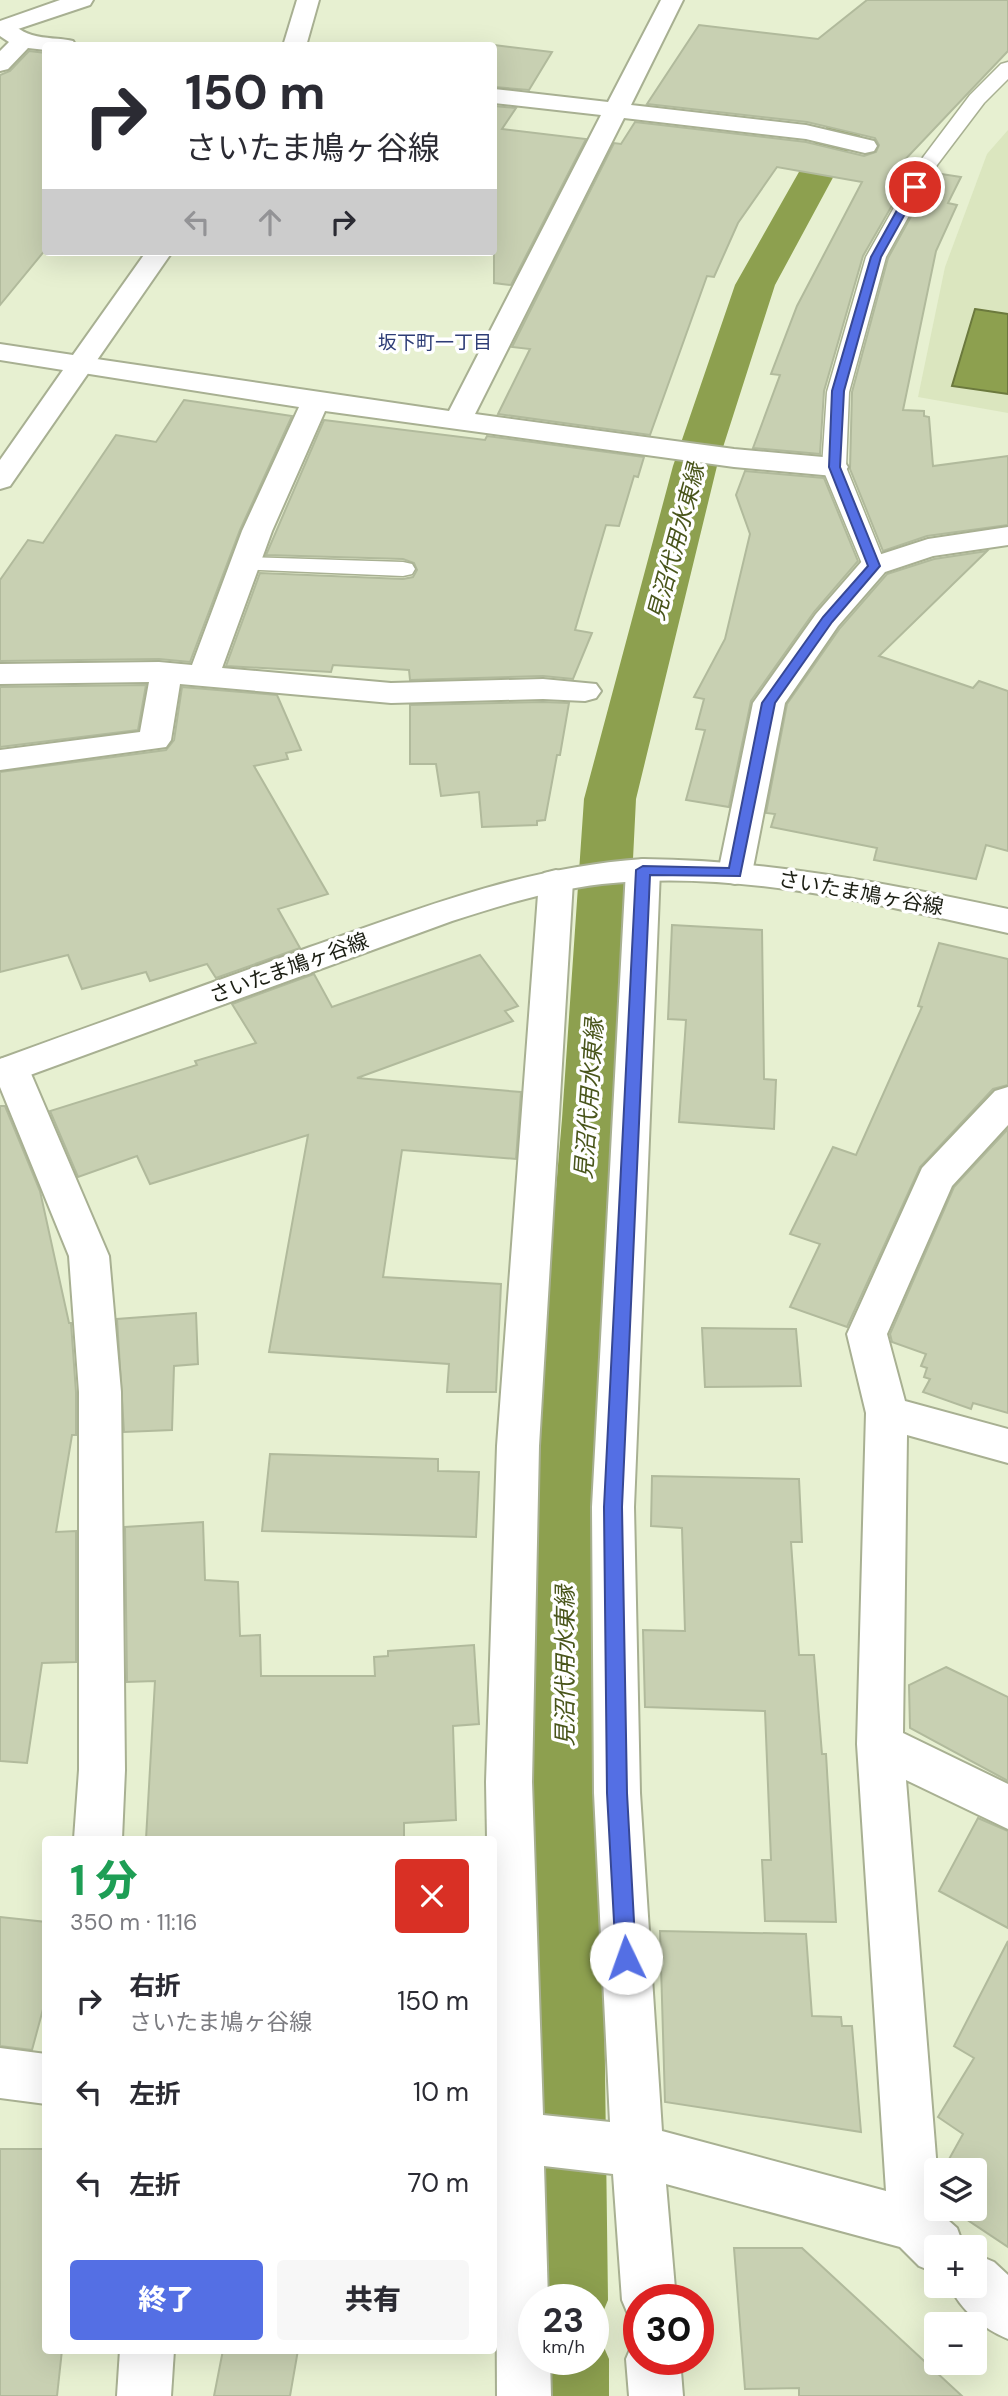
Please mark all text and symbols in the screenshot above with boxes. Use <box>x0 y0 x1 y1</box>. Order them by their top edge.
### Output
text: 150 m <box>185 60 325 124</box>
icon: right <box>70 70 161 161</box>
text: さいたま鳩ヶ谷線 <box>185 127 440 169</box>
pin <box>885 157 945 217</box>
icon: arrive <box>896 168 934 206</box>
icon: left <box>178 203 216 241</box>
icon: ahead <box>251 203 289 241</box>
icon: right <box>324 203 362 241</box>
district label: 坂下町一丁目 <box>378 330 492 355</box>
water label: 見沼代用水東縁 <box>641 457 712 624</box>
street label: さいたま鳩ヶ谷線 <box>776 865 946 921</box>
street label: さいたま鳩ヶ谷線 <box>206 926 372 1010</box>
water label: 見沼代用水東縁 <box>568 1015 610 1180</box>
water label: 見沼代用水東縁 <box>550 1583 580 1747</box>
text: 1 分 <box>70 1853 137 1908</box>
button: close <box>395 1859 469 1933</box>
text: 350 m · 11:16 <box>70 1907 197 1937</box>
position arrow <box>589 1921 663 1995</box>
text: 右折 <box>129 1969 181 2003</box>
icon: right <box>70 1982 108 2020</box>
text: 150 m <box>397 1984 469 2018</box>
text: さいたま鳩ヶ谷線 <box>129 2007 312 2037</box>
icon: left <box>70 2073 108 2111</box>
text: 10 m <box>413 2075 469 2109</box>
text: 左折 <box>129 2077 181 2111</box>
map controls <box>924 2158 987 2375</box>
button: layers <box>924 2158 987 2221</box>
icon: left <box>70 2164 108 2202</box>
text: 70 m <box>408 2166 469 2200</box>
text: 左折 <box>129 2168 181 2202</box>
button: + <box>924 2235 987 2298</box>
button: 終了 <box>70 2260 263 2340</box>
button: 共有 <box>277 2260 469 2340</box>
speed limit sign: 30 <box>623 2284 714 2375</box>
text: 23 <box>543 2297 584 2343</box>
button: − <box>924 2312 987 2375</box>
text: km/h <box>542 2335 585 2359</box>

